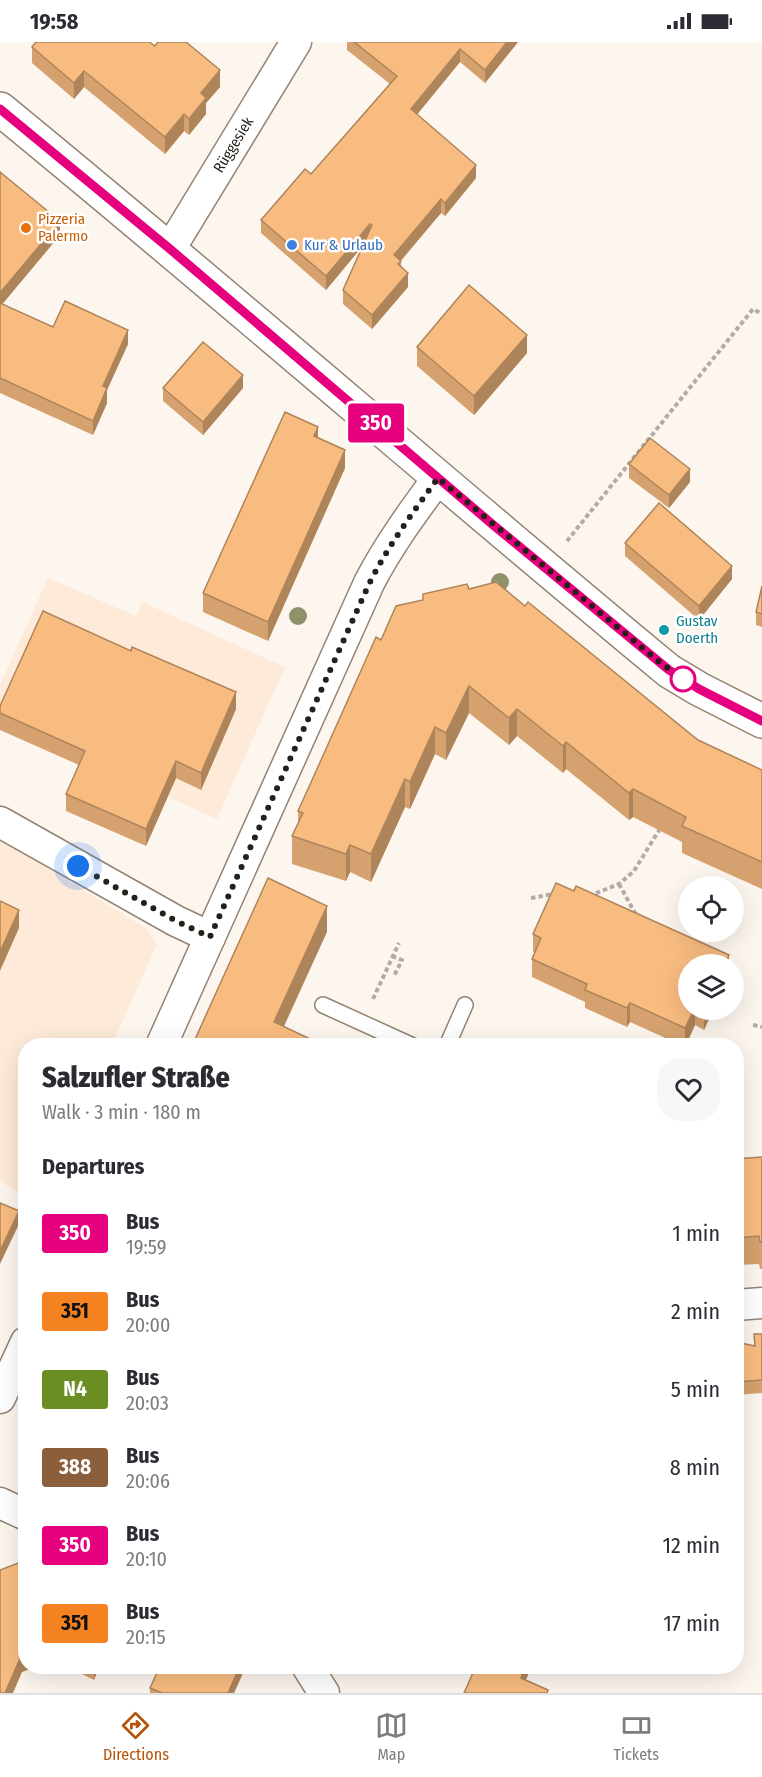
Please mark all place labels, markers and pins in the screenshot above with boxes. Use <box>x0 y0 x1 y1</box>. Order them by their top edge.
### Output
place label: Pizzeria Palermo <box>38 210 88 245</box>
marker: Pizzeria Palermo <box>19 221 33 235</box>
place label: Kur & Urlaub <box>304 236 383 254</box>
marker: Kur & Urlaub <box>285 238 299 252</box>
place label: Gustav Doerth <box>676 612 718 647</box>
marker: Gustav Doerth <box>657 623 671 637</box>
unlabelled marker <box>670 666 696 692</box>

